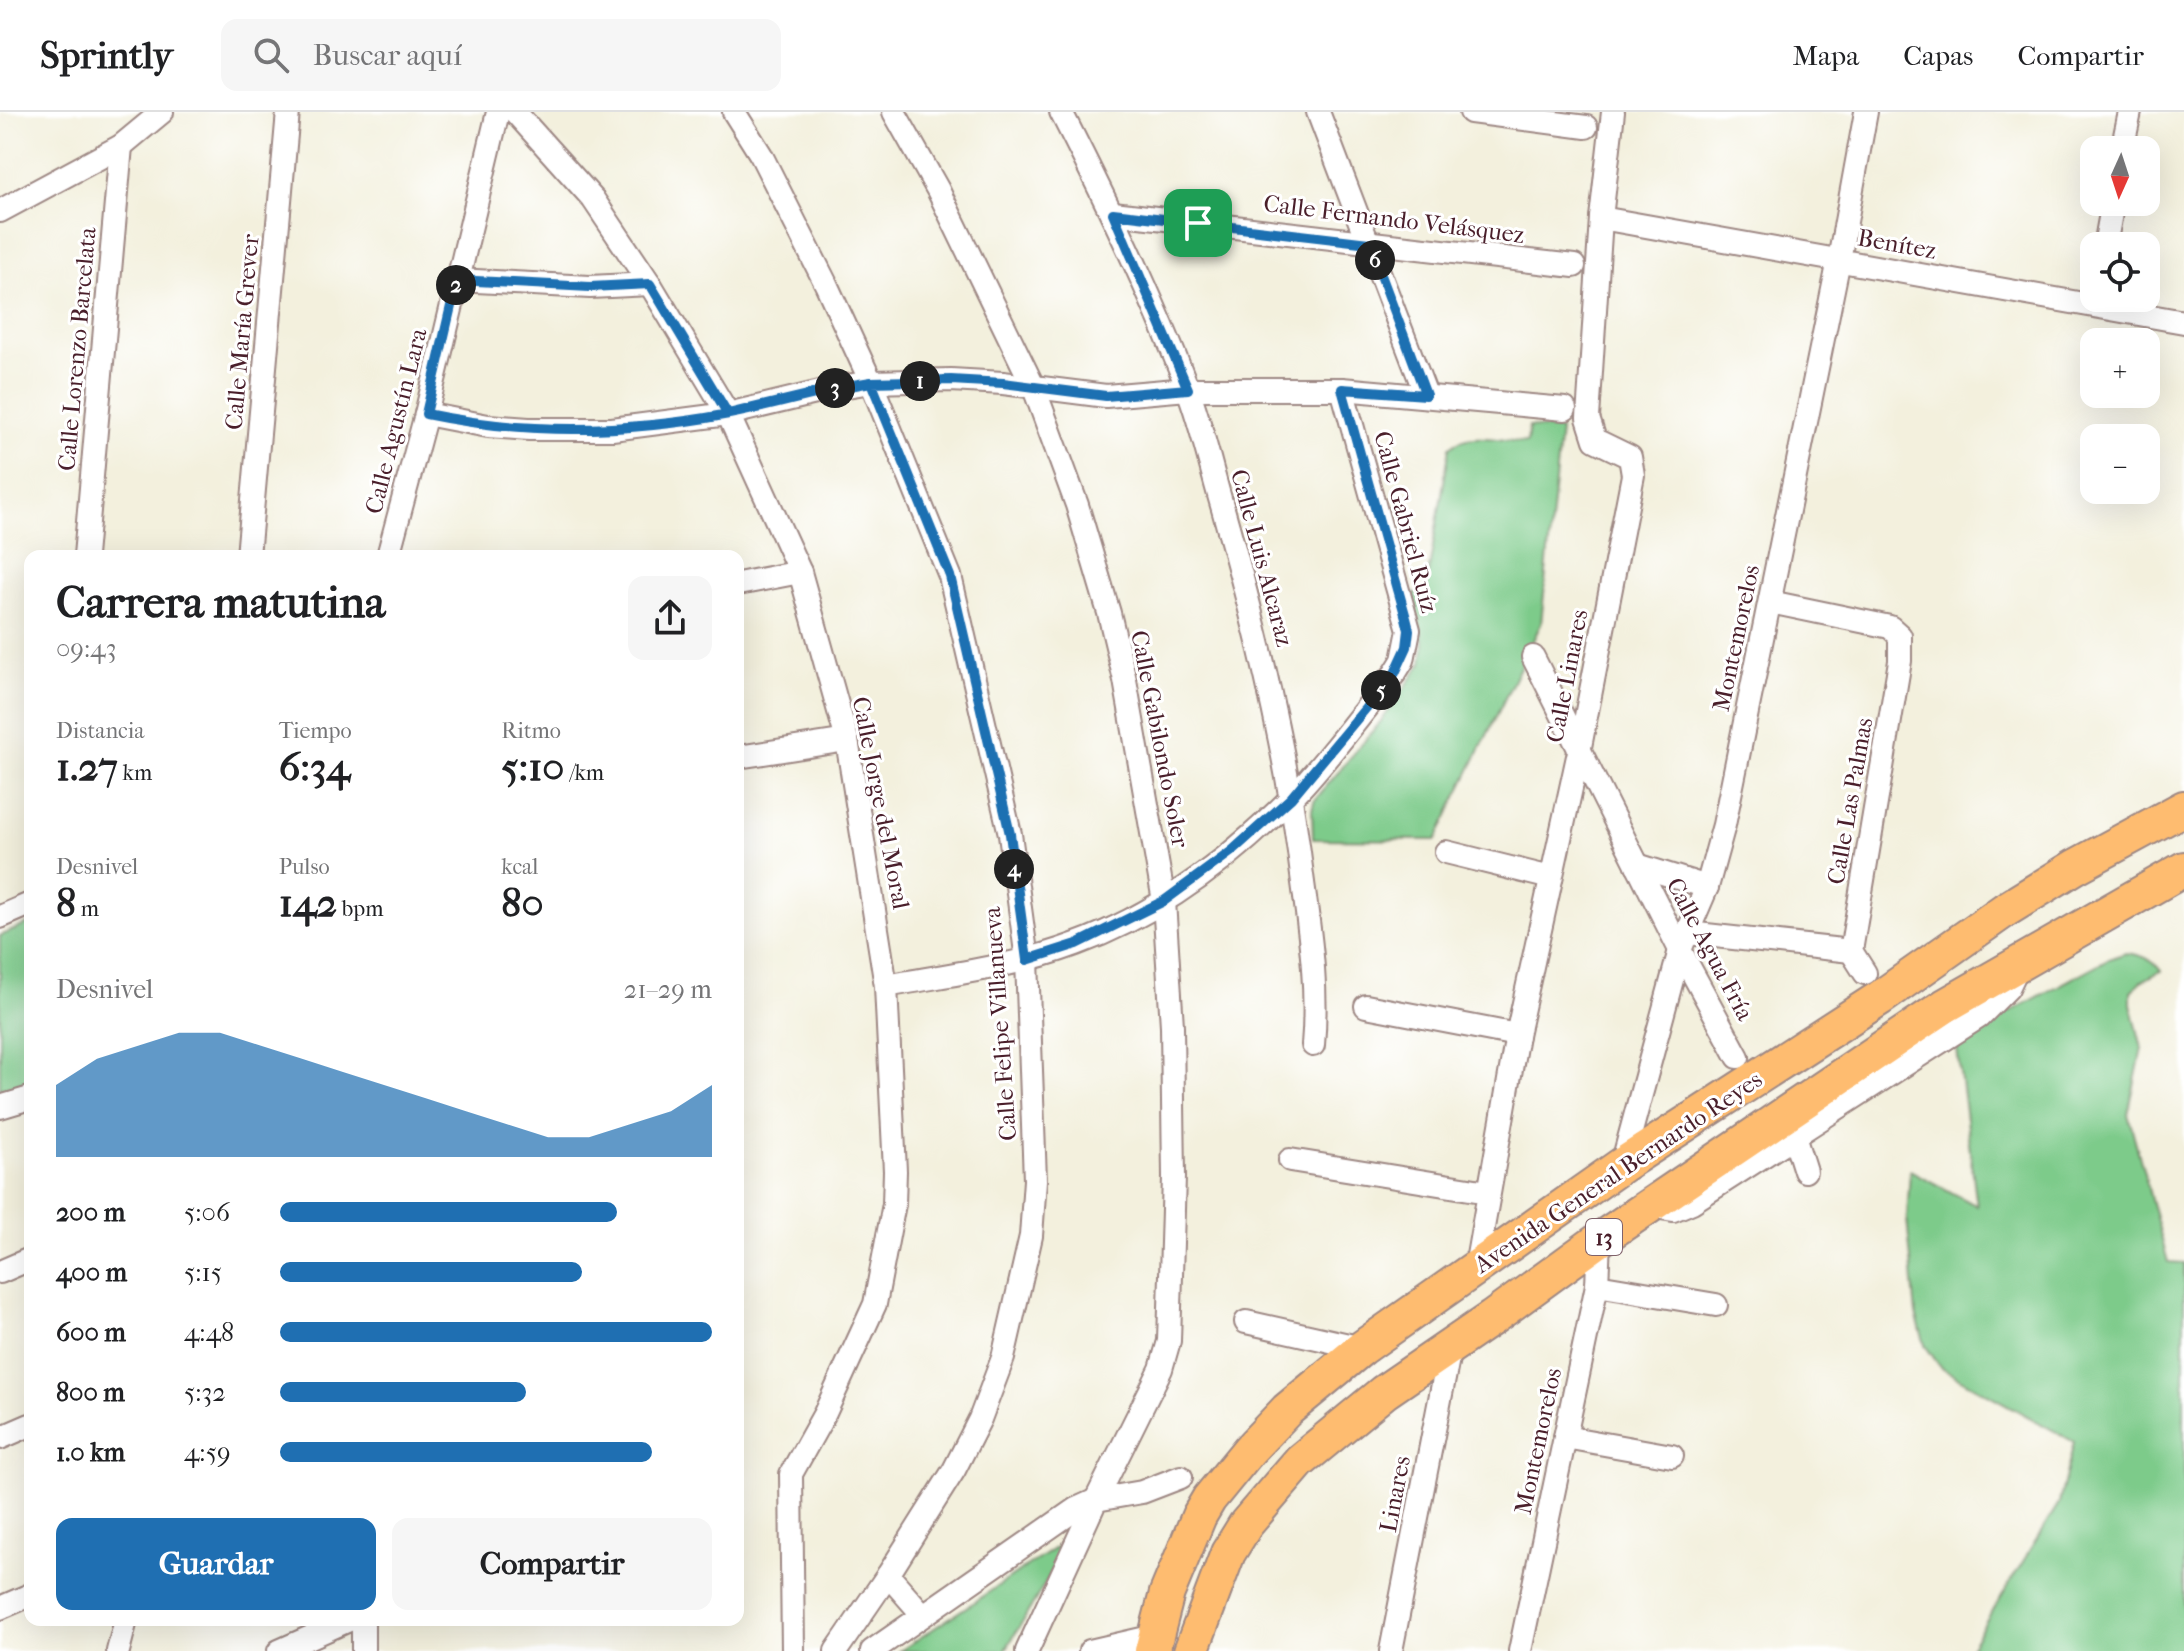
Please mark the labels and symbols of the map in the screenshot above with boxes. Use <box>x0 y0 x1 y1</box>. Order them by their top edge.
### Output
north arrow <box>2080 136 2160 216</box>
pin <box>1164 189 1232 257</box>
street label: Calle Fernando Velásquez <box>1262 189 1526 249</box>
street label: Benítez <box>1855 223 1939 265</box>
street label: Calle Lorenzo Barcelata <box>52 225 102 472</box>
street label: Calle María Grever <box>219 232 265 431</box>
pin: 6 <box>1355 240 1395 280</box>
pin: 2 <box>436 265 476 305</box>
street label: Calle Agustín Lara <box>359 324 433 517</box>
pin: 1 <box>900 361 940 401</box>
pin: 3 <box>815 368 855 408</box>
street label: Calle Gabriel Ruíz <box>1368 428 1444 616</box>
street label: Calle Luis Alcaraz <box>1225 466 1299 650</box>
street label: Montemorelos <box>1707 562 1765 714</box>
street label: Calle Linares <box>1540 607 1594 745</box>
street label: Calle Gabilondo Soler <box>1125 628 1195 851</box>
pin: 5 <box>1361 670 1401 710</box>
street label: Calle Jorge del Moral <box>847 694 915 912</box>
street label: Calle Las Palmas <box>1822 715 1878 887</box>
pin: 4 <box>994 849 1034 889</box>
street label: Calle Agua Fría <box>1661 873 1760 1026</box>
street label: Calle Felipe Villanueva <box>978 905 1022 1142</box>
street label: Avenida General Bernardo Reyes <box>1468 1065 1767 1279</box>
road number: 13 <box>1586 1219 1622 1255</box>
street label: Montemorelos <box>1509 1365 1567 1517</box>
street label: Linares <box>1374 1453 1416 1535</box>

